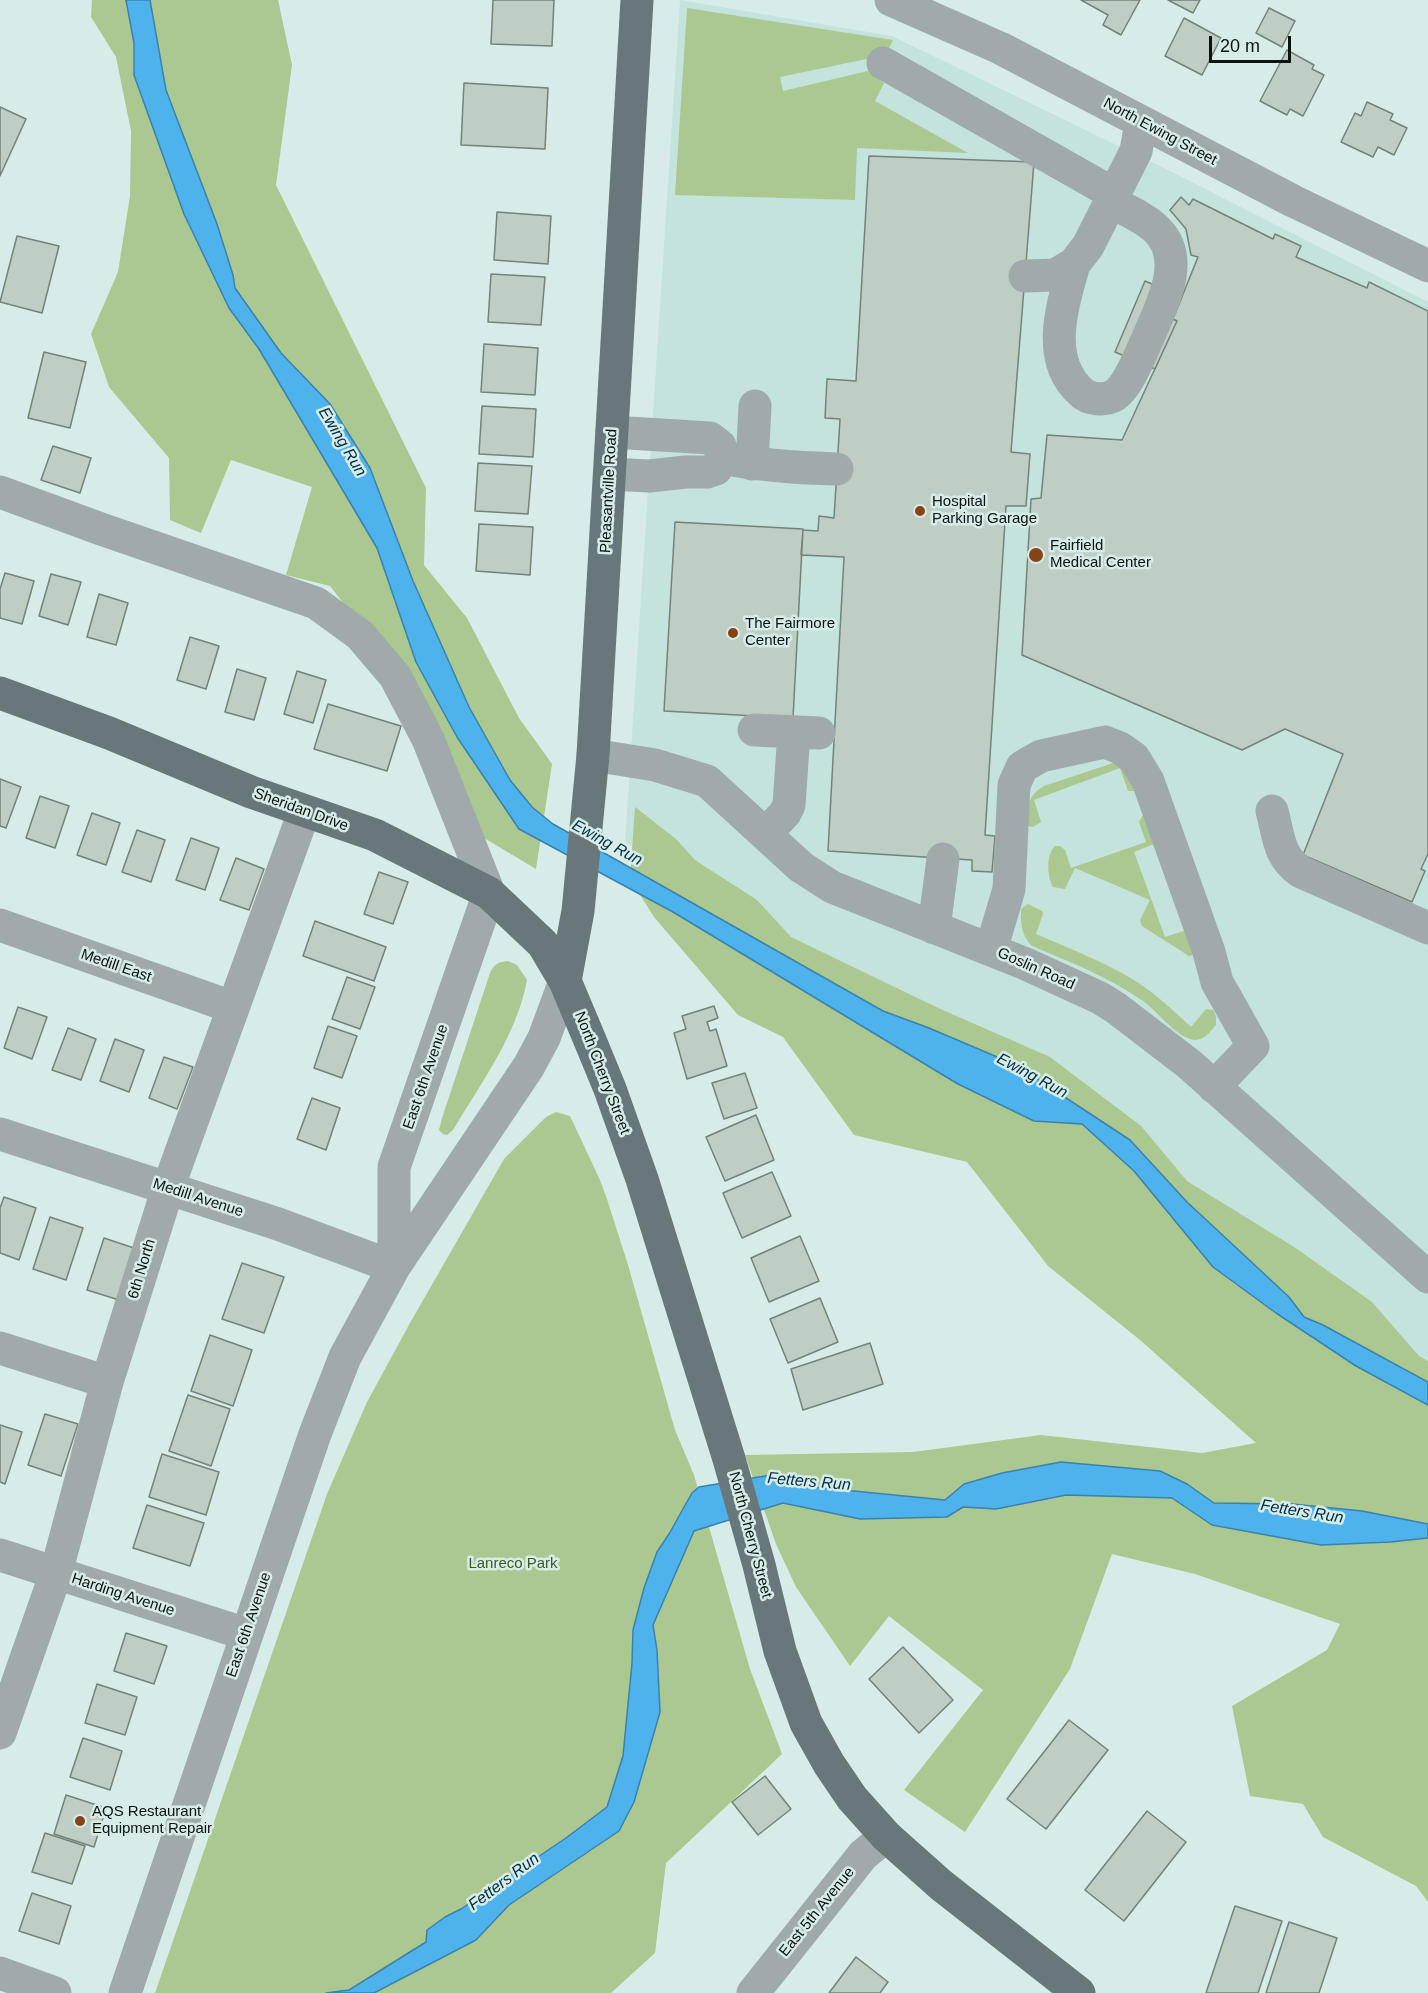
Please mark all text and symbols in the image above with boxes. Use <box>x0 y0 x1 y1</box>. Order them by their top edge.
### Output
scale bar <box>1212 24 1294 62</box>
text: 20 m <box>1220 36 1260 56</box>
street label: North Ewing Street <box>1100 95 1220 169</box>
water label: Ewing Run <box>314 404 370 480</box>
street label: Pleasantville Road <box>597 428 621 554</box>
place label: Hospital Parking Garage <box>932 493 1037 528</box>
marker: Hospital Parking Garage <box>913 504 927 518</box>
place label: Fairfield Medical Center <box>1050 537 1151 572</box>
marker: Fairfield Medical Center <box>1027 546 1045 564</box>
place label: The Fairmore Center <box>745 615 835 650</box>
marker: The Fairmore Center <box>726 626 740 640</box>
street label: Sheridan Drive <box>251 785 351 835</box>
water label: Ewing Run <box>569 816 645 870</box>
street label: Goslin Road <box>995 944 1077 994</box>
street label: Medill East <box>78 946 154 986</box>
street label: North Cherry Street <box>570 1009 634 1137</box>
street label: East 6th Avenue <box>400 1022 452 1132</box>
water label: Ewing Run <box>993 1049 1071 1103</box>
street label: Medill Avenue <box>151 1175 245 1221</box>
street label: 6th North <box>124 1237 160 1301</box>
water label: Fetters Run <box>767 1469 851 1495</box>
street label: North Cherry Street <box>724 1470 776 1600</box>
water label: Fetters Run <box>1259 1496 1345 1528</box>
park label: Lanreco Park <box>468 1555 558 1573</box>
street label: Harding Avenue <box>69 1570 177 1620</box>
street label: East 6th Avenue <box>223 1570 275 1680</box>
place label: AQS Restaurant Equipment Repair <box>92 1803 212 1838</box>
marker: AQS Restaurant Equipment Repair <box>73 1814 87 1828</box>
water label: Fetters Run <box>465 1849 543 1915</box>
street label: East 5th Avenue <box>775 1864 859 1960</box>

